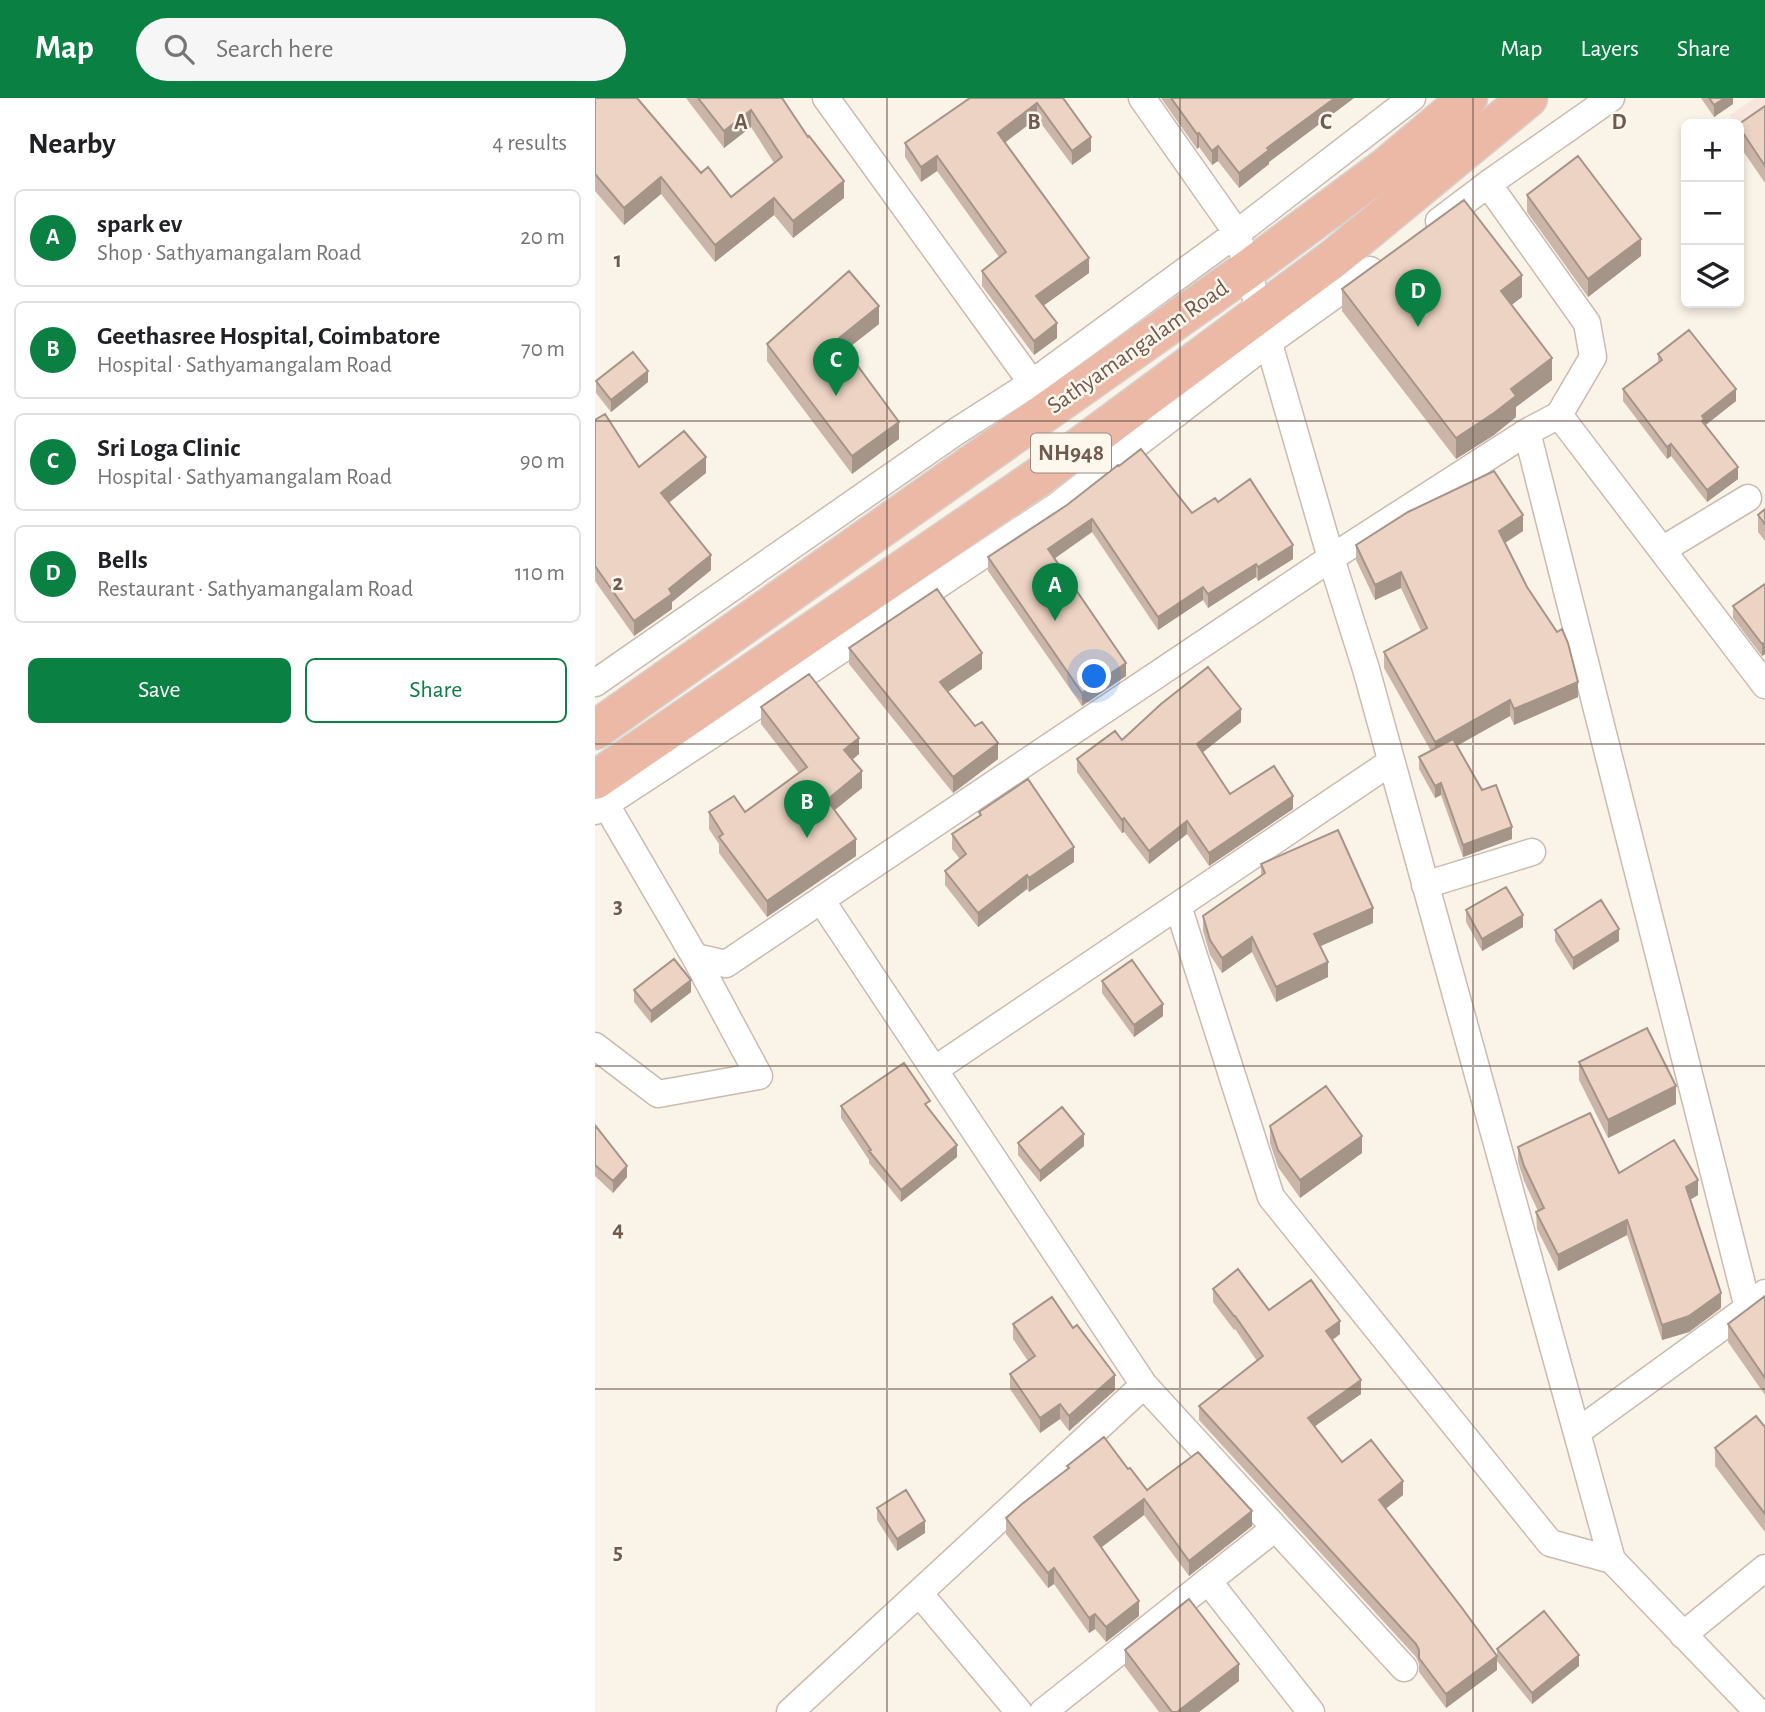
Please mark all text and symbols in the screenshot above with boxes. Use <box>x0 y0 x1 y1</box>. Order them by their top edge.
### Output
search box <box>136 18 626 81</box>
icon: search <box>160 30 198 68</box>
text: Map <box>35 32 94 65</box>
text: Search here <box>216 36 334 62</box>
text: Map <box>1500 37 1542 61</box>
text: Layers <box>1580 37 1639 61</box>
text: Share <box>1677 37 1730 61</box>
text: A <box>734 111 748 134</box>
text: B <box>1027 111 1041 134</box>
text: C <box>1320 111 1332 134</box>
text: D <box>1611 111 1627 134</box>
map controls <box>1681 119 1744 308</box>
button: + <box>1681 119 1744 182</box>
text: Nearby <box>28 129 116 159</box>
text: 4 results <box>492 132 567 155</box>
button: − <box>1681 182 1744 245</box>
text: spark ev <box>97 211 182 237</box>
text: A <box>46 226 60 249</box>
text: 20 m <box>520 226 565 249</box>
text: Shop · Sathyamangalam Road <box>97 242 361 265</box>
button: layers <box>1681 245 1744 308</box>
text: 1 <box>614 249 622 272</box>
pin: D <box>1395 269 1441 327</box>
street label: Sathyamangalam Road <box>1043 276 1233 418</box>
text: Geethasree Hospital, Coimbatore <box>97 323 440 349</box>
text: B <box>46 338 60 361</box>
text: 70 m <box>521 338 565 361</box>
pin: C <box>813 338 859 396</box>
text: Hospital · Sathyamangalam Road <box>97 354 392 377</box>
road number: NH948 <box>1031 434 1111 472</box>
text: Sri Loga Clinic <box>97 435 240 461</box>
text: C <box>47 450 59 473</box>
text: 90 m <box>520 450 565 473</box>
text: Hospital · Sathyamangalam Road <box>97 466 392 489</box>
text: Bells <box>97 547 148 573</box>
text: D <box>45 562 61 585</box>
text: 110 m <box>515 562 565 585</box>
pin: A <box>1032 563 1078 621</box>
text: 2 <box>613 572 624 595</box>
text: Restaurant · Sathyamangalam Road <box>97 578 413 601</box>
button: Save <box>28 658 291 723</box>
button: Share <box>305 658 567 723</box>
your location <box>1077 659 1111 693</box>
pin: B <box>784 780 830 838</box>
text: 3 <box>613 895 623 918</box>
text: 4 <box>612 1218 624 1241</box>
text: 5 <box>613 1541 623 1564</box>

